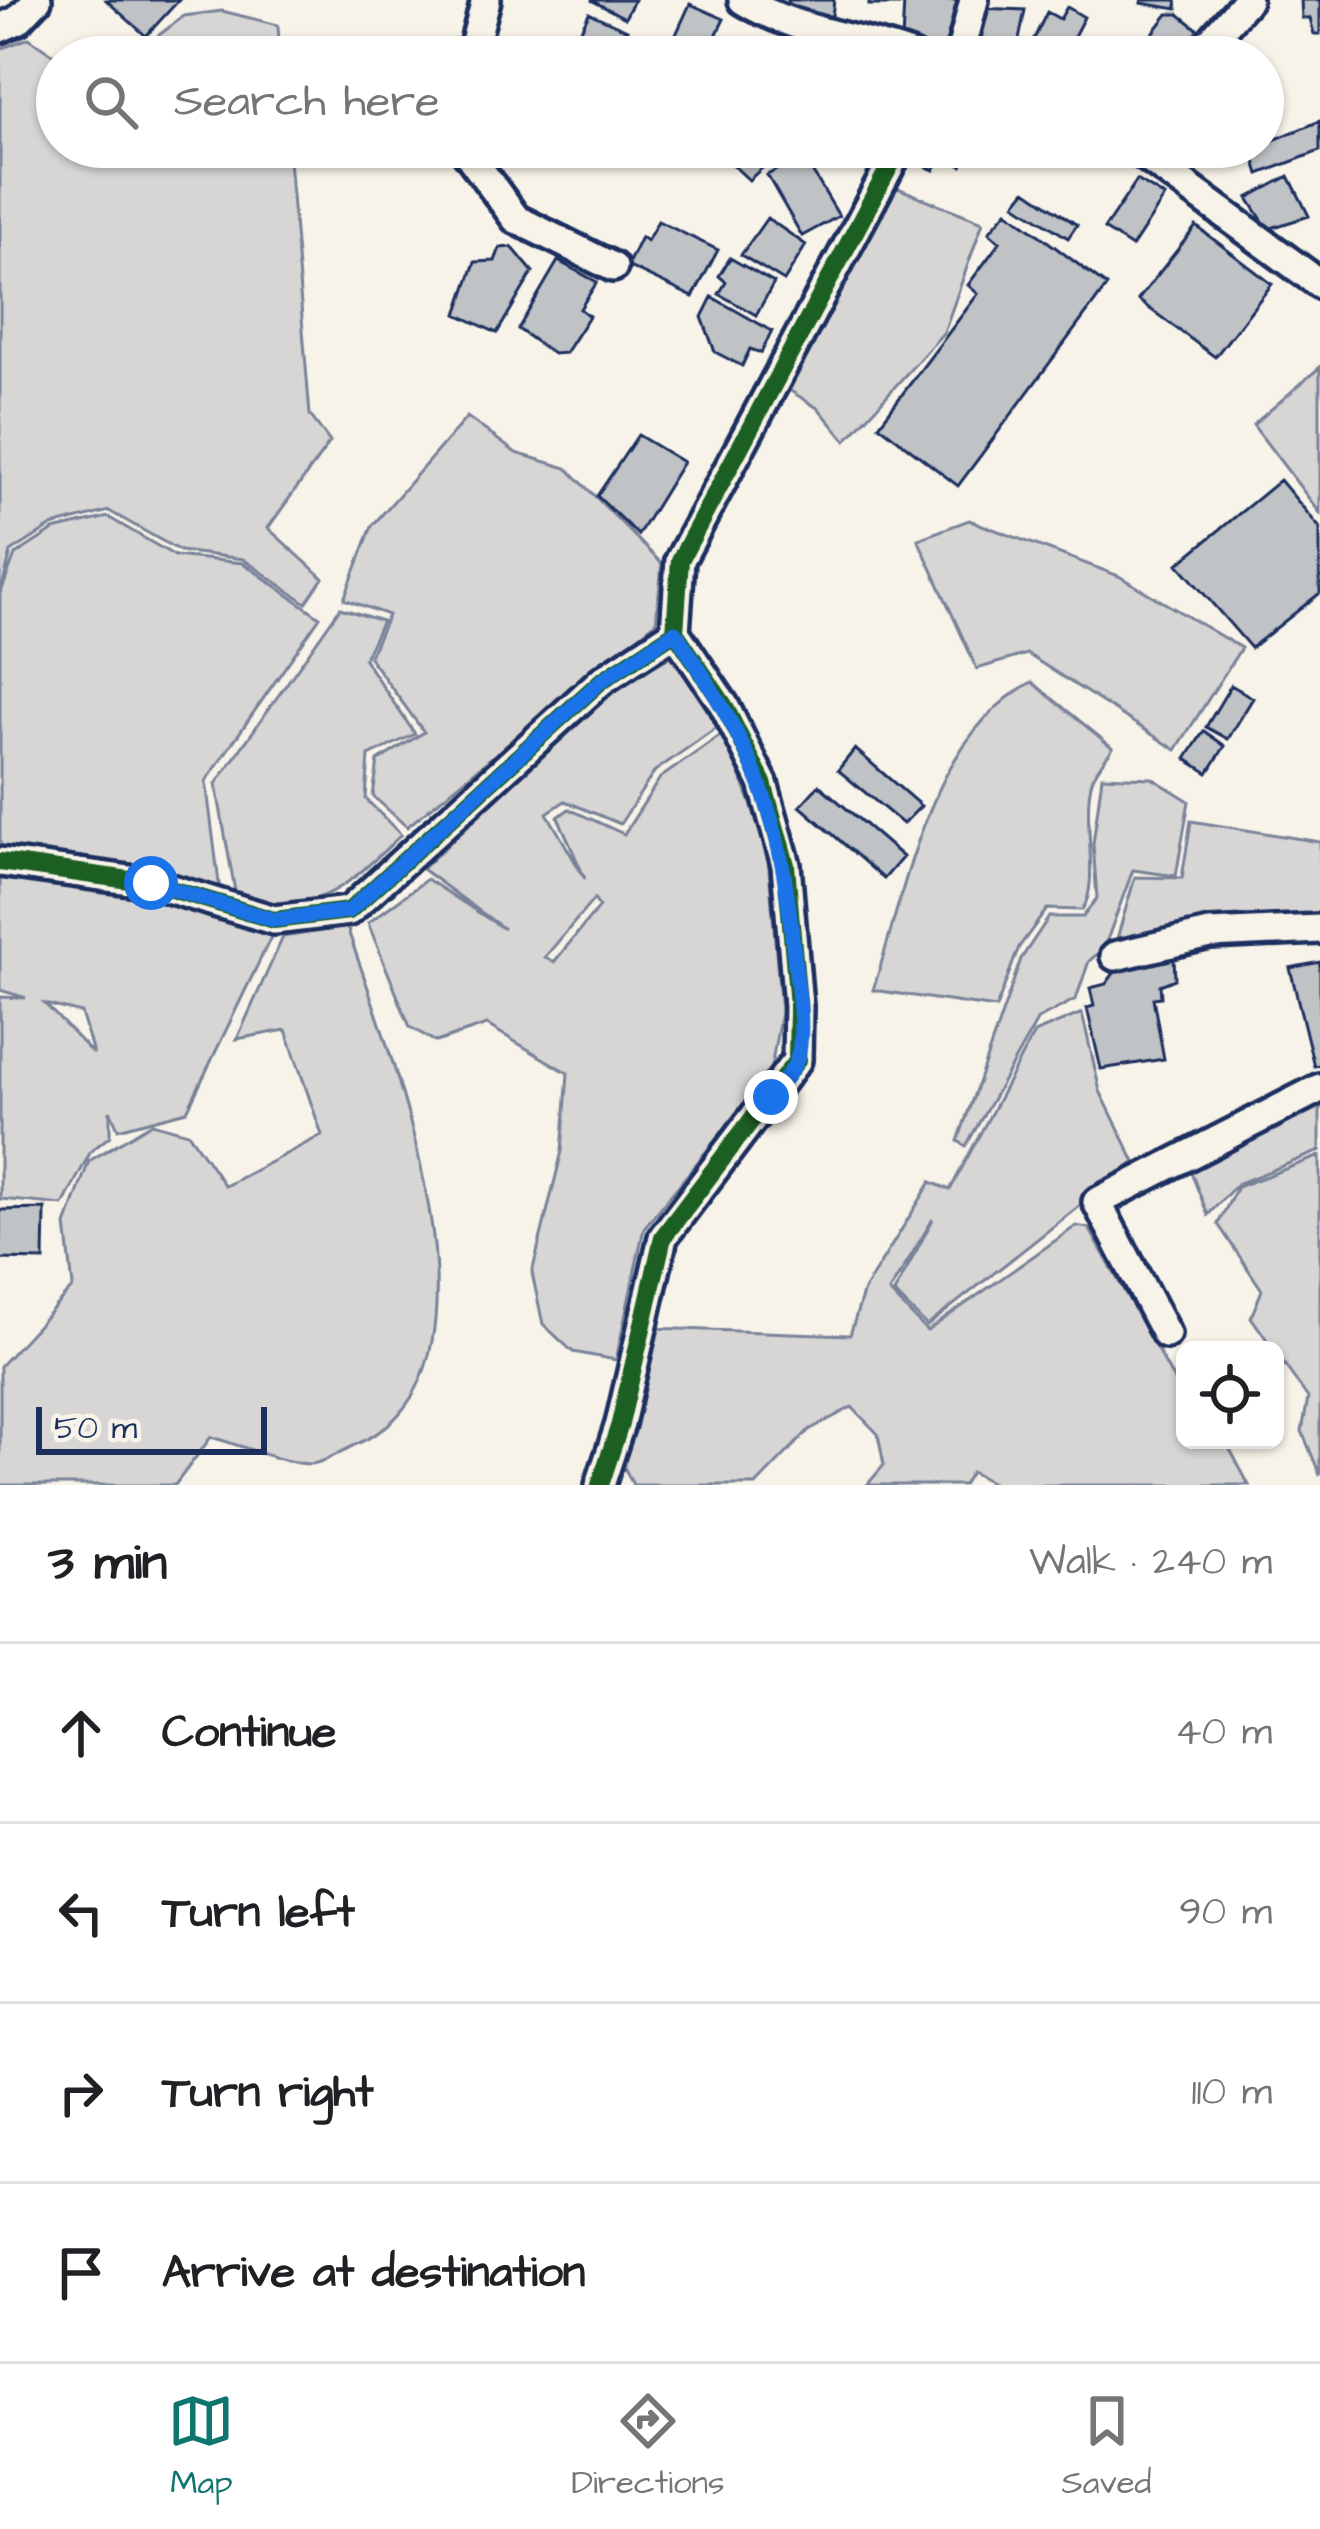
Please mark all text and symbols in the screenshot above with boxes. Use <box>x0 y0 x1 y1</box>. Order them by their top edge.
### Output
search box <box>36 36 1284 168</box>
icon: search <box>78 69 144 135</box>
text: Search here <box>174 71 440 133</box>
route start <box>124 856 178 910</box>
route end <box>744 1070 798 1124</box>
map controls <box>1176 1341 1284 1449</box>
button: locate <box>1176 1341 1284 1449</box>
scale bar <box>36 1401 267 1454</box>
text: 50 m <box>54 1405 137 1451</box>
text: 3 min <box>48 1528 167 1599</box>
text: Walk · 240 m <box>1029 1536 1272 1590</box>
icon: ahead <box>48 1700 114 1766</box>
text: Continue <box>162 1702 336 1764</box>
text: 40 m <box>1175 1706 1272 1760</box>
icon: left <box>48 1880 114 1946</box>
text: Turn left <box>162 1882 355 1944</box>
text: 90 m <box>1179 1886 1272 1940</box>
icon: right <box>48 2060 114 2126</box>
text: Turn right <box>162 2062 374 2124</box>
text: 110 m <box>1191 2066 1272 2120</box>
icon: arrive <box>48 2240 114 2306</box>
text: Arrive at destination <box>162 2242 585 2304</box>
tab: Map <box>168 2388 234 2506</box>
tab: Directions <box>571 2388 725 2506</box>
tab: Saved <box>1062 2388 1152 2506</box>

